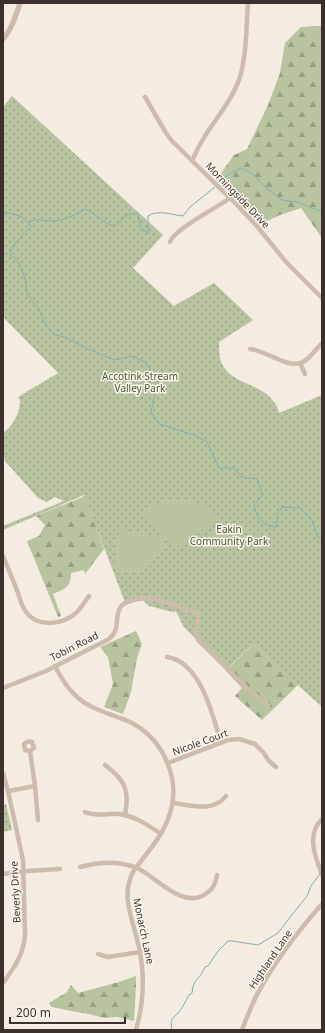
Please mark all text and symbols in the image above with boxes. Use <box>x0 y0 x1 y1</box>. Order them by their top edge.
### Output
street label: Morningside Drive <box>203 159 273 231</box>
park label: Accotink Stream Valley Park <box>102 369 178 395</box>
park label: Eakin Community Park <box>190 522 269 548</box>
street label: Tobin Road <box>47 628 101 664</box>
street label: Nicole Court <box>170 725 230 759</box>
street label: Beverly Drive <box>6 860 24 923</box>
street label: Monarch Lane <box>130 897 158 966</box>
street label: Highland Lane <box>245 927 295 991</box>
scale bar <box>10 999 125 1025</box>
text: 200 m <box>16 1004 51 1021</box>

